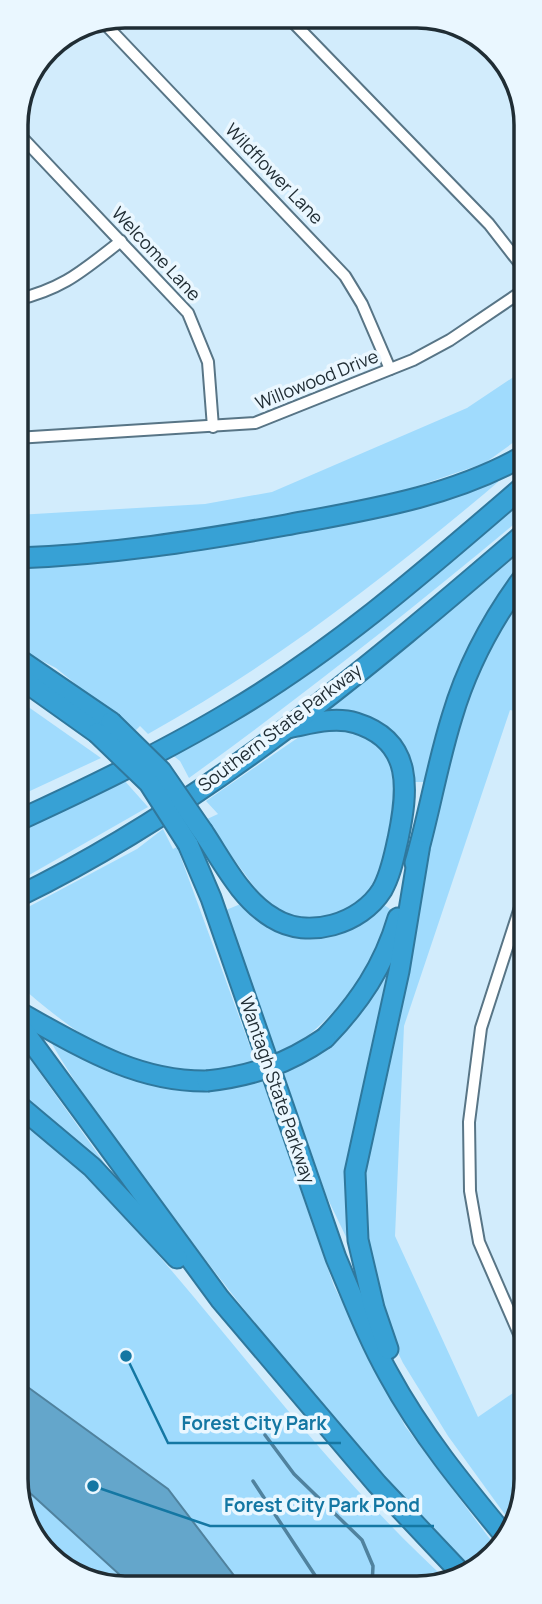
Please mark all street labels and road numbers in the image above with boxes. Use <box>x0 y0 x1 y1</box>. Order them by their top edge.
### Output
street label: Wildflower Lane <box>220 118 329 229</box>
street label: Welcome Lane <box>107 201 207 306</box>
street label: Willowood Drive <box>252 344 382 415</box>
street label: Southern State Parkway <box>193 657 366 797</box>
street label: Wantagh State Parkway <box>235 993 321 1187</box>

